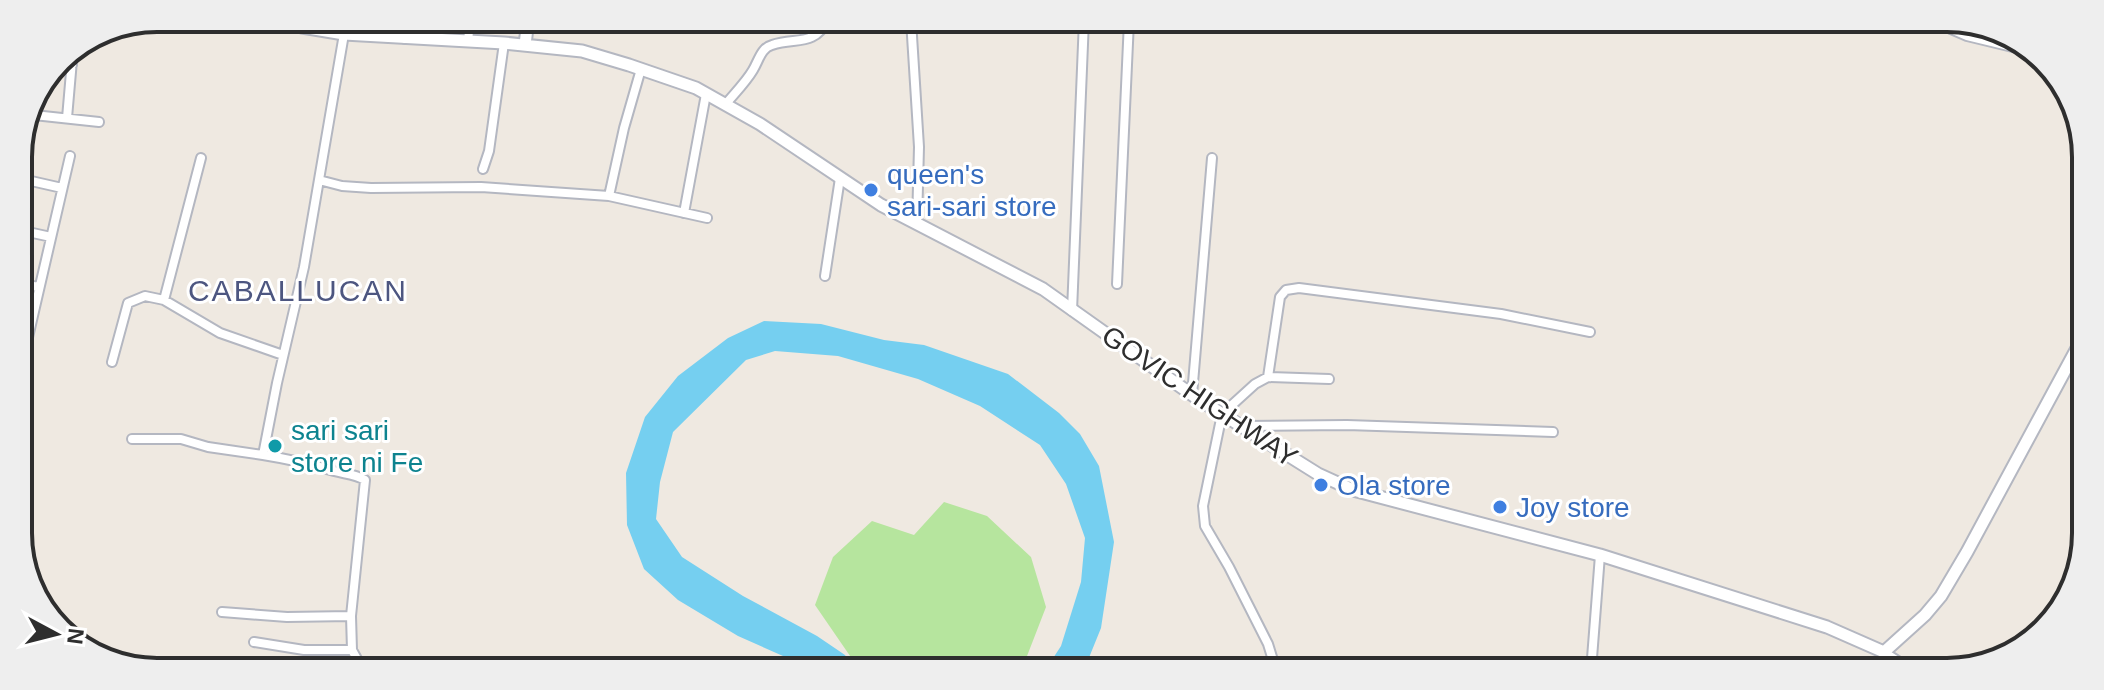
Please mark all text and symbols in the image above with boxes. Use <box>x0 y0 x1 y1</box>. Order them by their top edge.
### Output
place label: queen's sari-sari store <box>887 159 1057 222</box>
marker: queen's sari-sari store <box>862 181 880 199</box>
district label: CABALLUCAN <box>188 274 408 307</box>
street label: GOVIC HIGHWAY <box>1096 320 1303 473</box>
place label: sari sari store ni Fe <box>291 415 423 478</box>
marker: sari sari store ni Fe <box>266 437 284 455</box>
place label: Ola store <box>1337 470 1451 501</box>
marker: Ola store <box>1312 476 1330 494</box>
place label: Joy store <box>1516 492 1630 523</box>
marker: Joy store <box>1491 498 1509 516</box>
north arrow <box>16 594 96 674</box>
text: N <box>62 627 89 646</box>

